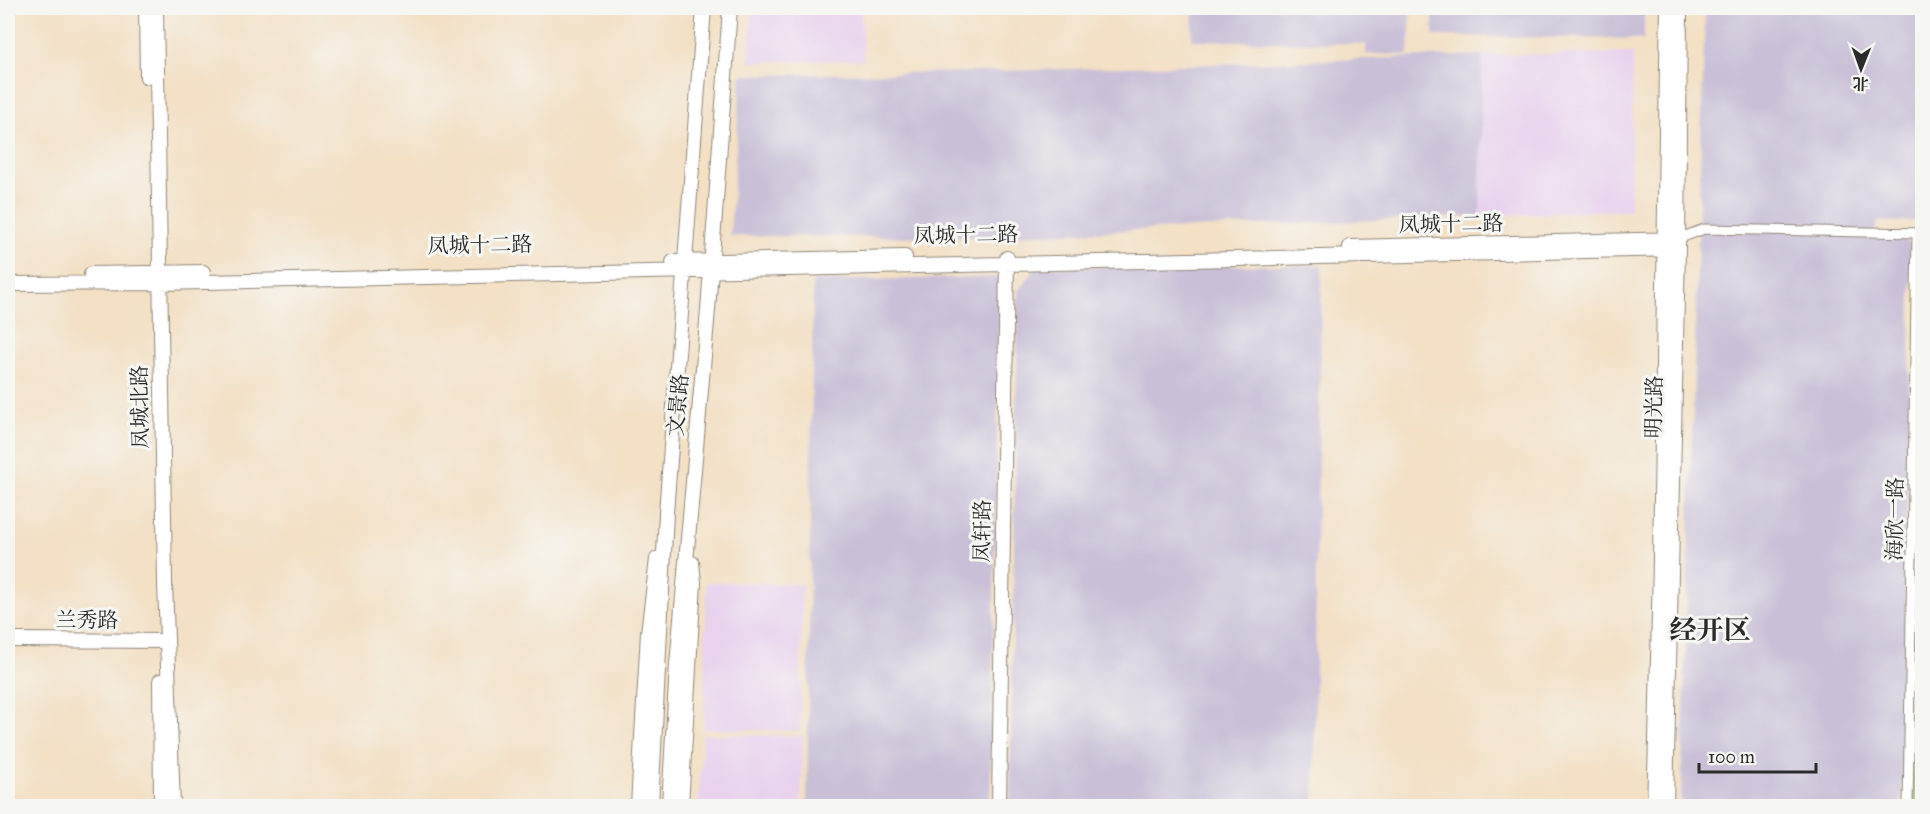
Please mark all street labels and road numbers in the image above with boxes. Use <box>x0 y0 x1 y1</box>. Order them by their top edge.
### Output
street label: 凤城十二路 <box>1398 210 1504 238</box>
street label: 凤城十二路 <box>913 221 1019 249</box>
street label: 凤城十二路 <box>427 231 533 259</box>
street label: 凤城北路 <box>126 365 154 449</box>
street label: 文景路 <box>662 372 694 438</box>
street label: 明光路 <box>1640 375 1668 439</box>
street label: 海欣一路 <box>1881 477 1909 561</box>
street label: 凤轩路 <box>968 499 996 563</box>
street label: 兰秀路 <box>56 607 119 633</box>

